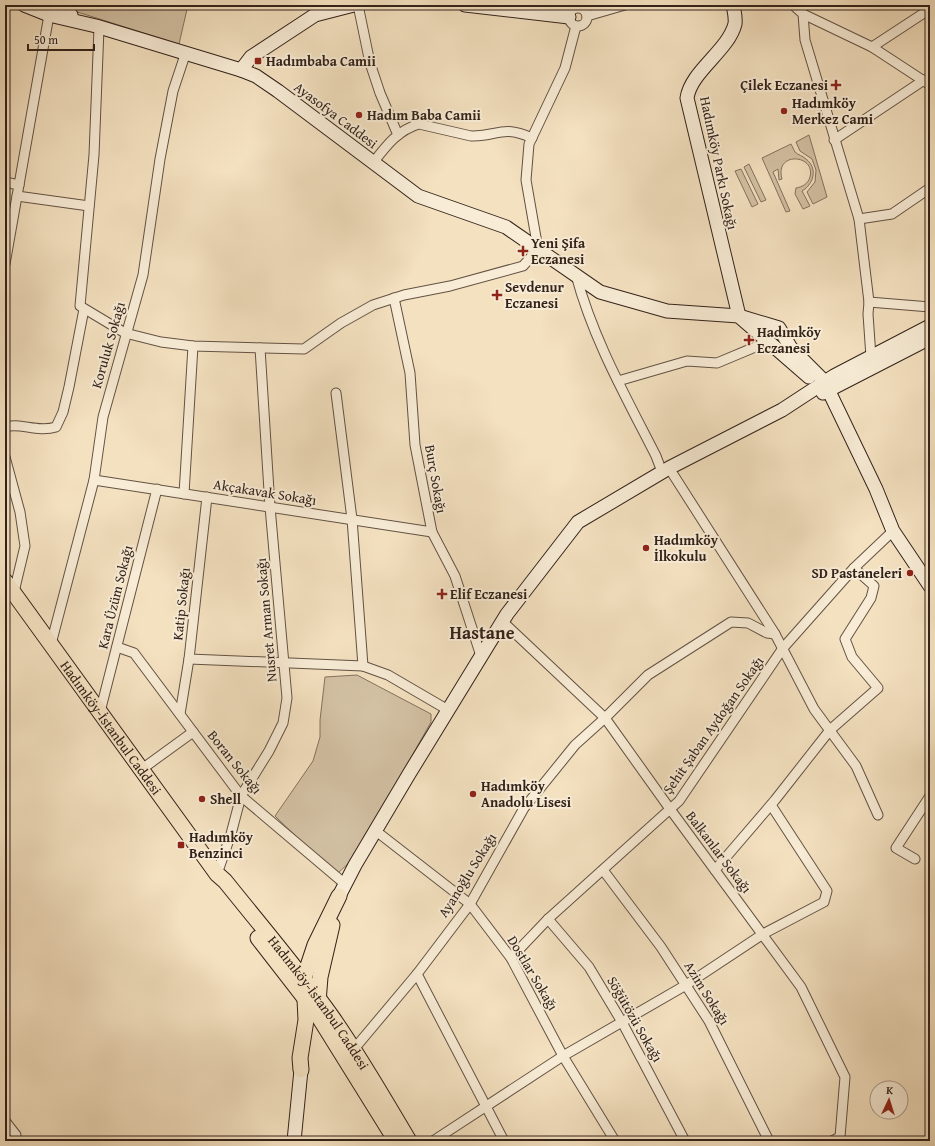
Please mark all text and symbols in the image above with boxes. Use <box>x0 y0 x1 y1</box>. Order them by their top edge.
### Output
scale bar <box>28 26 94 52</box>
text: 50 m <box>34 31 58 48</box>
place label: Hadımbaba Camii <box>266 51 376 71</box>
marker: Hadımbaba Camii <box>253 56 263 66</box>
place label: Çilek Eczanesi <box>740 75 829 95</box>
street label: Ayasofya Caddesi <box>290 77 382 153</box>
marker: Çilek Eczanesi <box>831 80 841 90</box>
place label: Hadımköy Merkez Cami <box>792 93 874 129</box>
street label: Hadımköy Parkı Sokağı <box>695 95 743 232</box>
place label: Hadım Baba Camii <box>367 105 482 125</box>
marker: Hadımköy Merkez Cami <box>779 106 789 116</box>
marker: Hadım Baba Camii <box>354 110 364 120</box>
place label: Yeni Şifa Eczanesi <box>531 233 586 269</box>
marker: Yeni Şifa Eczanesi <box>518 246 528 256</box>
place label: Sevdenur Eczanesi <box>505 277 565 313</box>
marker: Sevdenur Eczanesi <box>492 290 502 300</box>
street label: Koruluk Sokağı <box>86 299 130 391</box>
place label: Hadımköy Eczanesi <box>757 322 822 358</box>
marker: Hadımköy Eczanesi <box>744 335 754 345</box>
street label: Burç Sokağı <box>420 443 452 515</box>
street label: Akçakavak Sokağı <box>212 474 318 510</box>
place label: Hadımköy İlkokulu <box>654 530 719 566</box>
street label: Kara Üzüm Sokağı <box>92 543 138 651</box>
marker: Hadımköy İlkokulu <box>641 543 651 553</box>
street label: Nusret Arman Sokağı <box>251 557 281 683</box>
place label: SD Pastaneleri <box>811 563 903 583</box>
street label: Katip Sokağı <box>167 567 195 641</box>
marker: SD Pastaneleri <box>905 568 915 578</box>
place label: Elif Eczanesi <box>450 584 528 604</box>
marker: Elif Eczanesi <box>437 589 447 599</box>
district label: Hastane <box>450 619 515 646</box>
street label: Şehit Şaban Aydoğan Sokağı <box>658 652 768 798</box>
street label: Hadımköy-İstanbul Caddesi <box>56 656 167 799</box>
street label: Boran Sokağı <box>203 726 267 798</box>
place label: Hadımköy Anadolu Lisesi <box>481 776 572 812</box>
place label: Shell <box>210 789 242 809</box>
marker: Hadımköy Anadolu Lisesi <box>468 789 478 799</box>
marker: Shell <box>197 794 207 804</box>
street label: Balkanlar Sokağı <box>682 807 757 897</box>
place label: Hadımköy Benzinci <box>189 827 254 863</box>
street label: Ayanoğlu Sokağı <box>433 829 501 921</box>
marker: Hadımköy Benzinci <box>176 840 186 850</box>
street label: Hadımköy-İstanbul Caddesi <box>263 931 374 1074</box>
street label: Dostlar Sokağı <box>503 932 563 1014</box>
street label: Azim Sokağı <box>680 957 735 1029</box>
street label: Söğütözü Sokağı <box>602 972 668 1066</box>
north arrow <box>869 1080 909 1120</box>
text: K <box>886 1082 894 1098</box>

